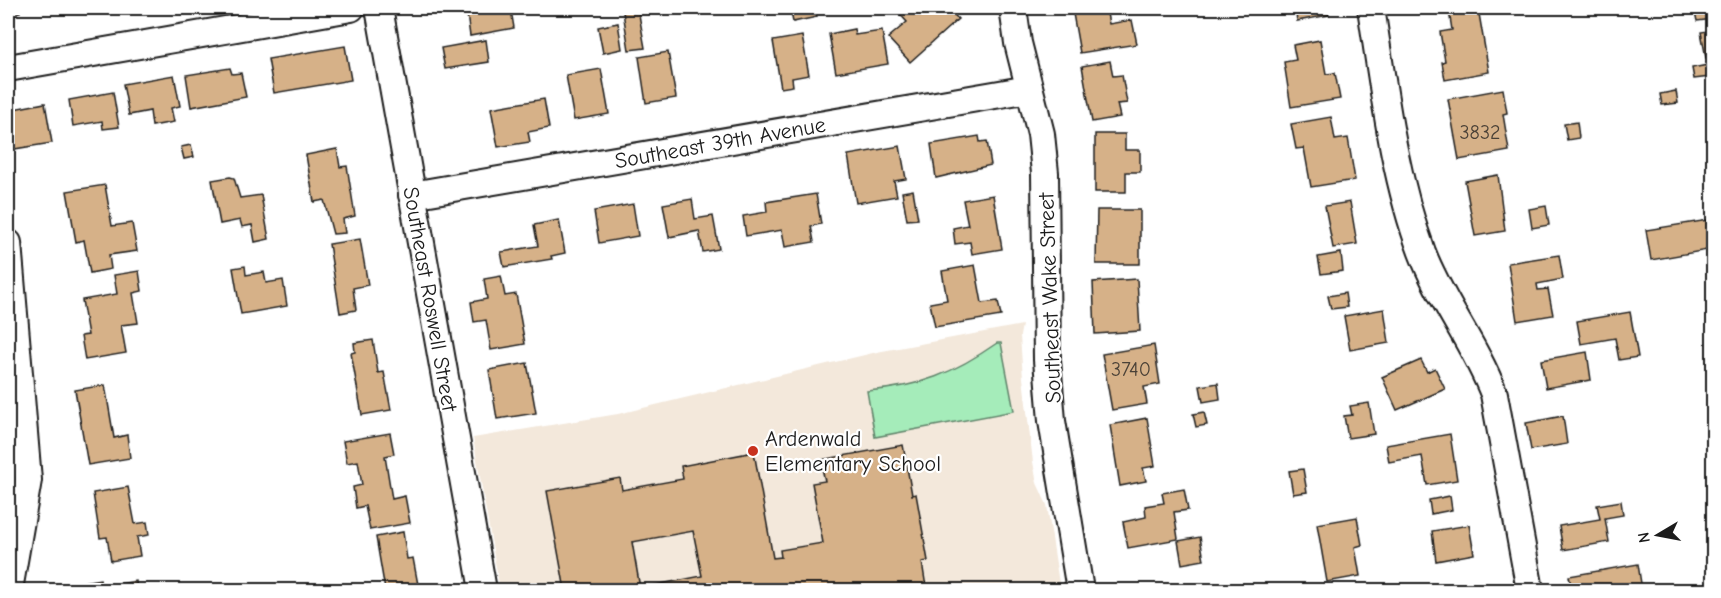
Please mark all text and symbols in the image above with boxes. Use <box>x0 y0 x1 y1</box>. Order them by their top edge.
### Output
street label: Southeast 39th Avenue <box>613 112 828 174</box>
house number: 3832 <box>1460 121 1501 144</box>
street label: Southeast Roswell Street <box>397 185 463 414</box>
street label: Southeast Wake Street <box>1033 191 1067 404</box>
house number: 3740 <box>1111 358 1151 381</box>
place label: Ardenwald Elementary School <box>765 426 941 477</box>
marker: Ardenwald Elementary School <box>746 444 760 458</box>
north arrow <box>1628 505 1688 565</box>
text: N <box>1634 531 1654 544</box>

